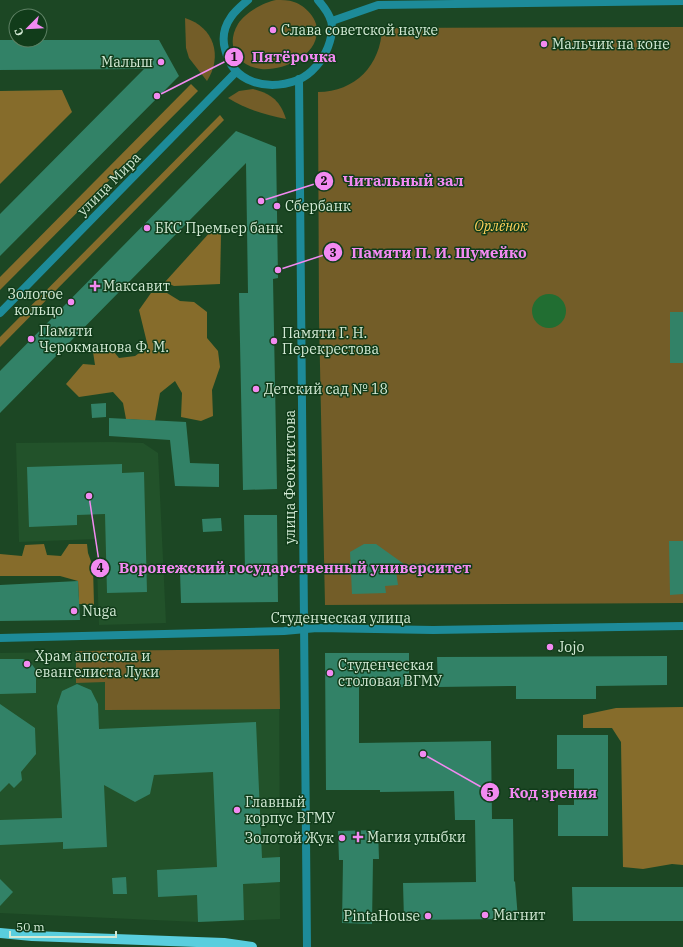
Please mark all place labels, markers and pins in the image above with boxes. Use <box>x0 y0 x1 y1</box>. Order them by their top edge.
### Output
place label: Слава советской науке <box>281 21 438 39</box>
marker: Слава советской науке <box>268 25 278 35</box>
place label: Мальчик на коне <box>552 35 670 53</box>
marker: Мальчик на коне <box>539 39 549 49</box>
callout: Пятёрочка <box>224 44 344 71</box>
place label: Малыш <box>101 53 153 71</box>
marker: Малыш <box>156 57 166 67</box>
callout: Читальный зал <box>314 168 471 195</box>
place label: Сбербанк <box>285 197 351 215</box>
marker: Сбербанк <box>272 201 282 211</box>
place label: БКС Премьер банк <box>155 219 283 237</box>
marker: БКС Премьер банк <box>142 223 152 233</box>
callout: Памяти П. И. Шумейко <box>323 239 534 266</box>
place label: Максавит <box>103 277 170 295</box>
marker: Максавит <box>90 281 100 291</box>
place label: Золотое кольцо <box>7 285 63 319</box>
marker: Золотое кольцо <box>66 297 76 307</box>
place label: Памяти Черокманова Ф. М. <box>39 322 169 356</box>
place label: Памяти Г. Н. Перекрестова <box>282 324 379 358</box>
marker: Памяти Черокманова Ф. М. <box>26 334 36 344</box>
marker: Памяти Г. Н. Перекрестова <box>269 336 279 346</box>
place label: Детский сад № 18 <box>264 380 388 398</box>
marker: Детский сад № 18 <box>251 384 261 394</box>
callout: Воронежский государственный университет <box>90 554 479 581</box>
place label: Nuga <box>82 602 117 620</box>
marker: Nuga <box>69 606 79 616</box>
place label: Jojo <box>558 638 584 656</box>
marker: Jojo <box>545 642 555 652</box>
place label: Храм апостола и евангелиста Луки <box>35 647 159 681</box>
place label: Студенческая столовая ВГМУ <box>338 656 443 690</box>
marker: Храм апостола и евангелиста Луки <box>22 659 32 669</box>
marker: Студенческая столовая ВГМУ <box>325 668 335 678</box>
callout: Код зрения <box>480 779 605 806</box>
place label: Главный корпус ВГМУ <box>245 793 336 827</box>
marker: Главный корпус ВГМУ <box>232 805 242 815</box>
place label: Магия улыбки <box>367 828 466 846</box>
place label: Золотой Жук <box>245 829 334 847</box>
marker: Магия улыбки <box>352 831 364 843</box>
marker: Золотой Жук <box>337 833 347 843</box>
place label: Магнит <box>493 906 545 924</box>
place label: PintaHouse <box>343 907 420 925</box>
marker: Магнит <box>480 910 490 920</box>
marker: PintaHouse <box>423 911 433 921</box>

